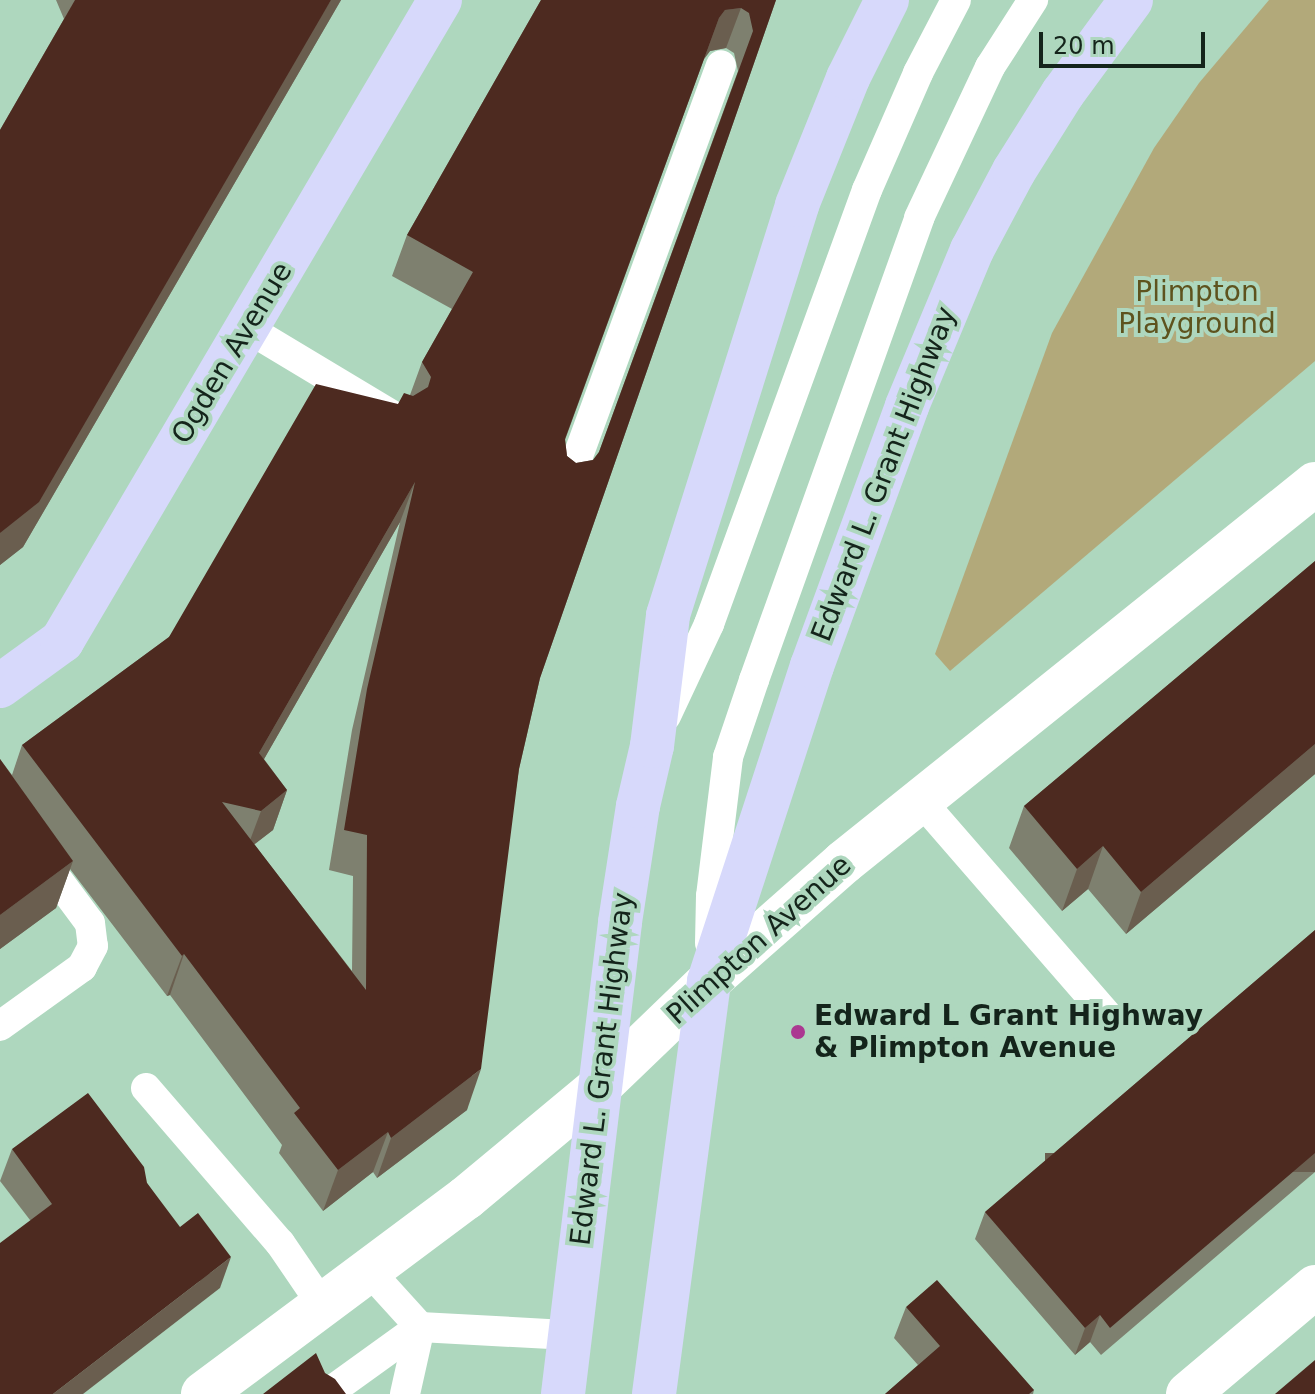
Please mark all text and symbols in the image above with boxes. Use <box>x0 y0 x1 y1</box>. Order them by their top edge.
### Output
scale bar <box>1043 16 1209 66</box>
text: 20 m <box>1053 32 1115 60</box>
street label: Ogden Avenue <box>165 256 299 450</box>
park label: Plimpton Playground <box>1118 275 1276 341</box>
street label: Edward L. Grant Highway <box>805 302 963 646</box>
street label: Plimpton Avenue <box>660 848 858 1032</box>
street label: Edward L. Grant Highway <box>564 890 640 1248</box>
place label: Edward L Grant Highway & Plimpton Avenue <box>814 999 1203 1065</box>
marker: Edward L Grant Highway & Plimpton Avenue <box>789 1023 807 1041</box>

